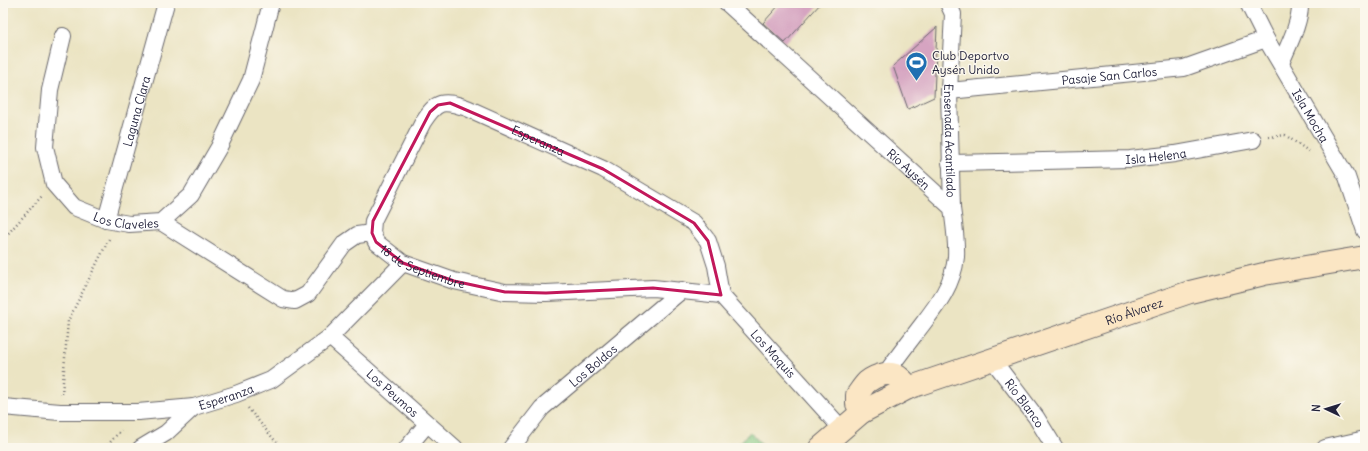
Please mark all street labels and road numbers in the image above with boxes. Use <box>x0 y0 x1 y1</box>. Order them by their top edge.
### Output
street label: Pasaje San Carlos <box>1061 63 1158 87</box>
street label: Laguna Clara <box>119 74 153 148</box>
street label: Ensenada Acantilado <box>941 83 959 198</box>
street label: Isla Mocha <box>1289 86 1333 145</box>
street label: Esperanza <box>509 122 568 159</box>
street label: Río Aysén <box>884 145 934 192</box>
street label: Isla Helena <box>1125 145 1188 167</box>
street label: Los Claveles <box>91 208 159 232</box>
street label: 18 de Septiembre <box>377 241 467 291</box>
street label: Río Álvarez <box>1103 294 1165 328</box>
street label: Los Maquis <box>748 326 799 380</box>
street label: Los Boldos <box>566 341 620 390</box>
street label: Los Peumos <box>364 366 422 420</box>
street label: Río Blanco <box>1002 376 1048 430</box>
street label: Esperanza <box>197 380 256 413</box>

